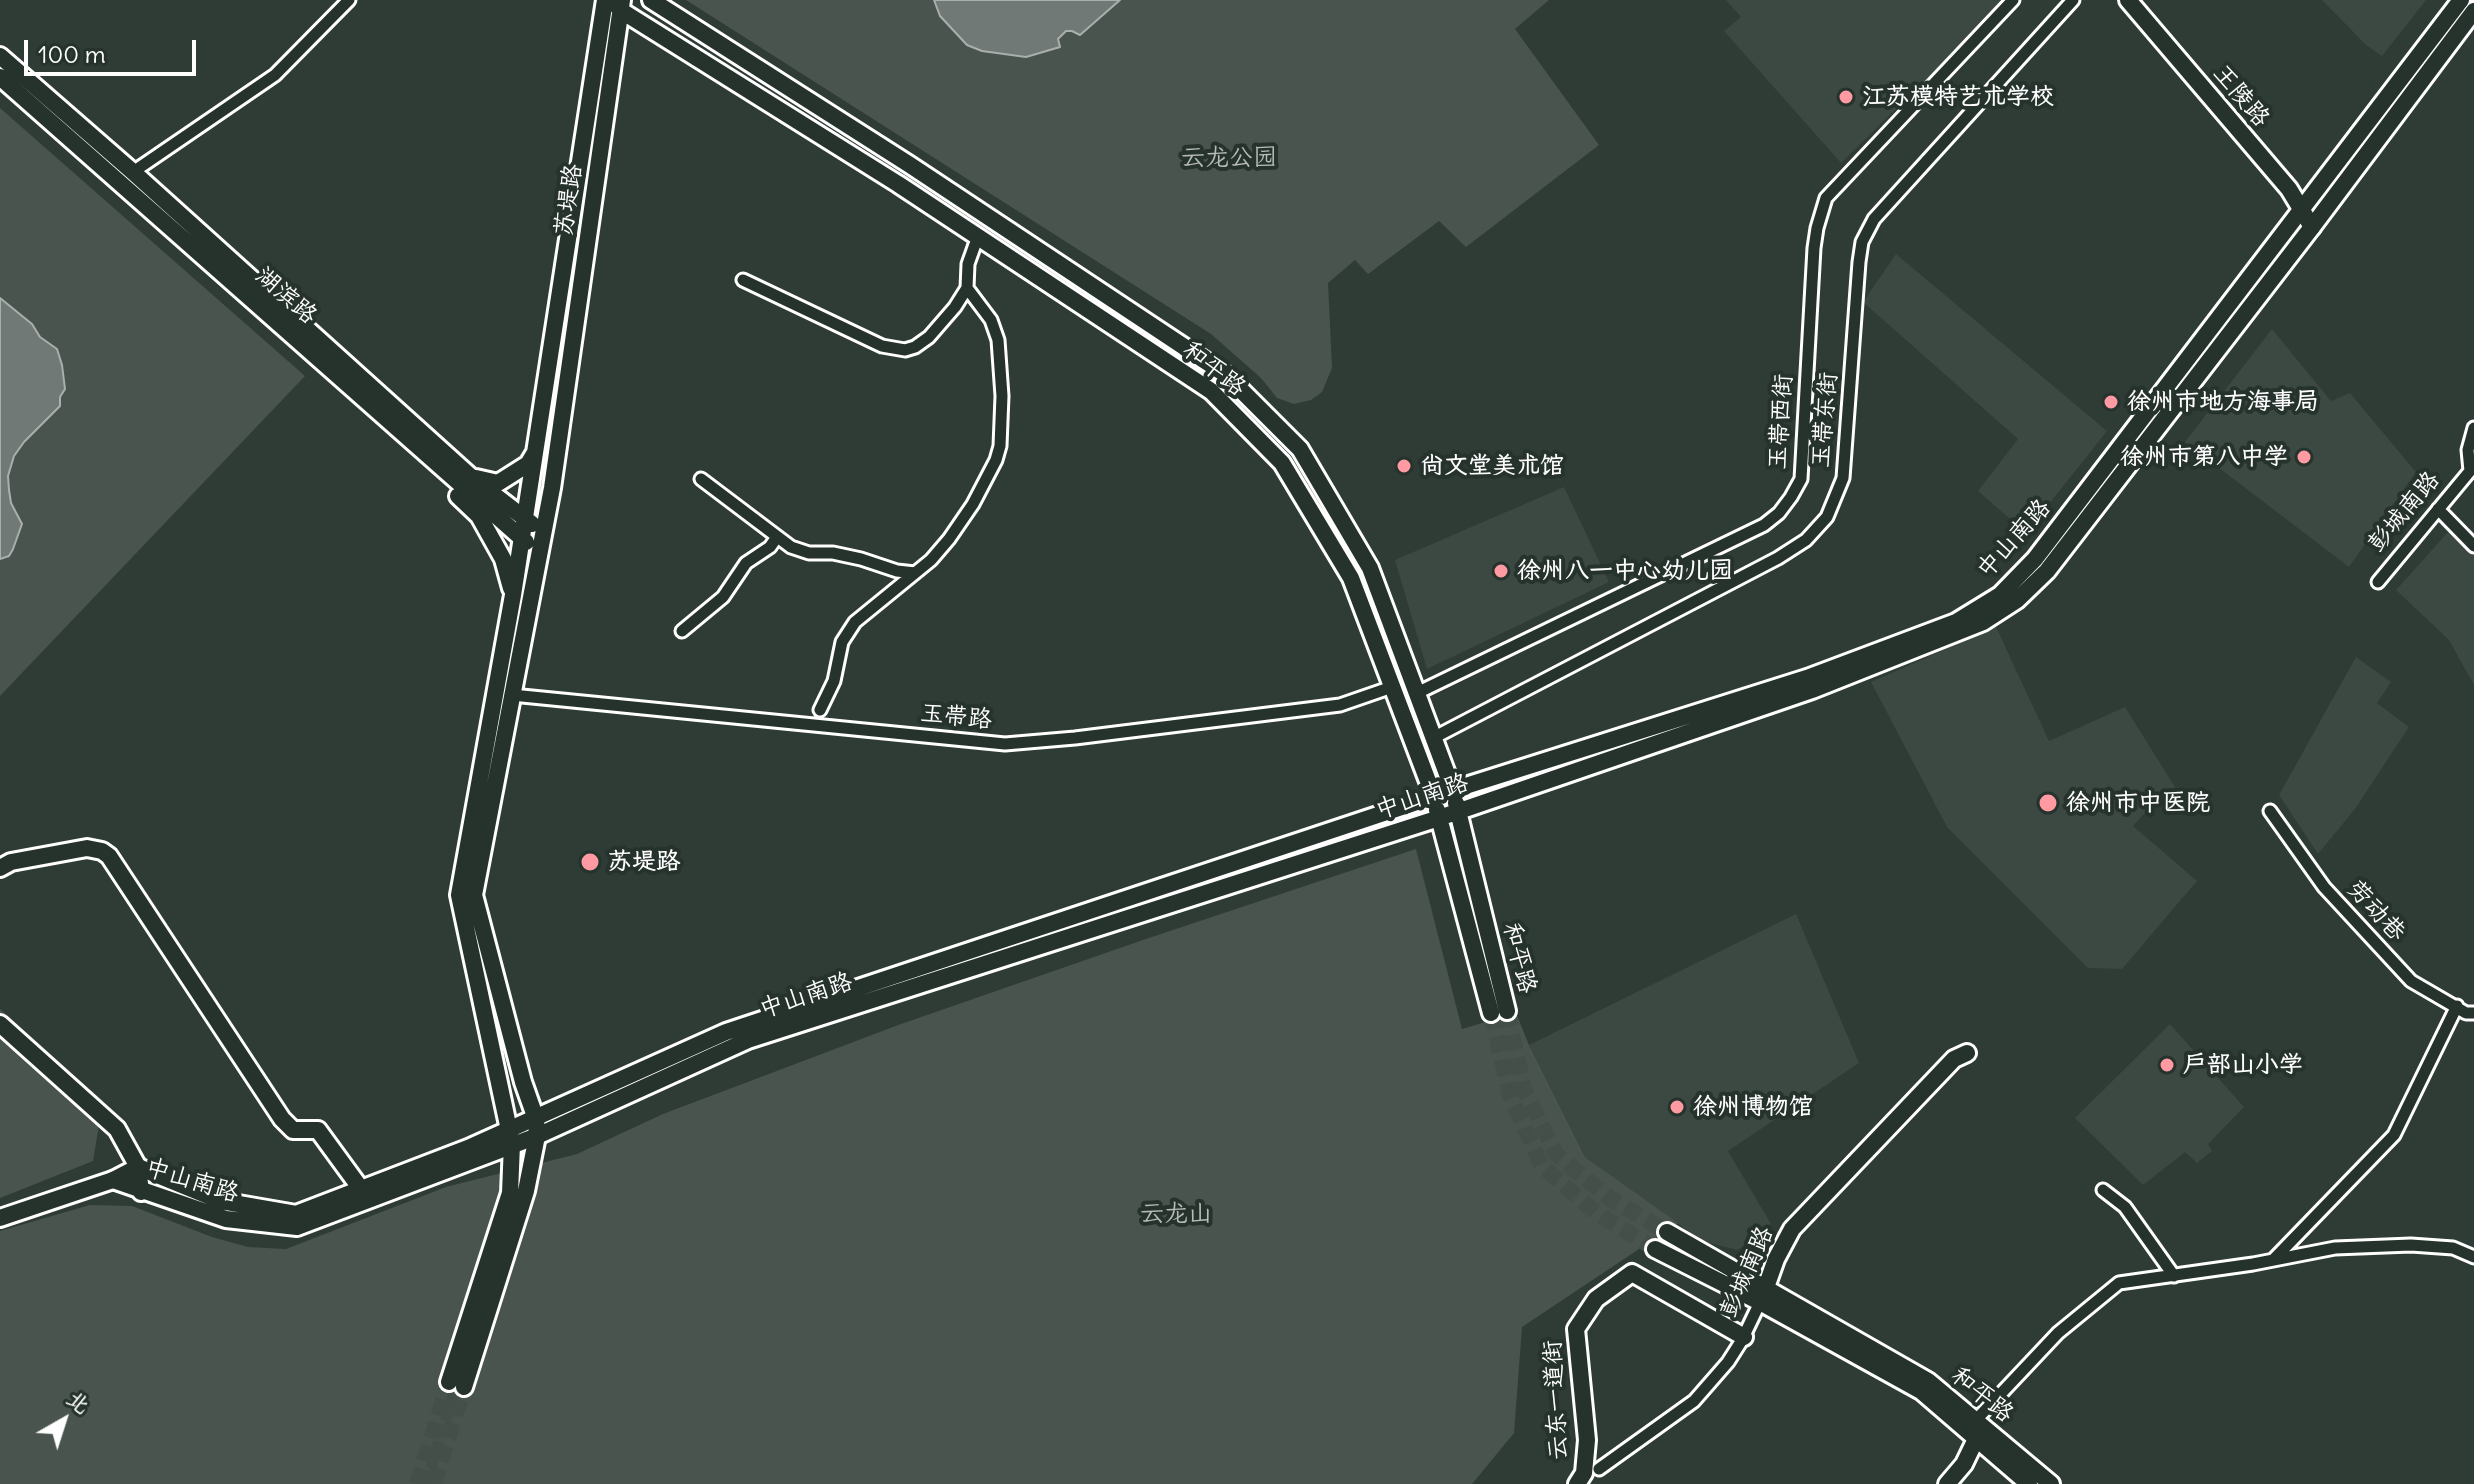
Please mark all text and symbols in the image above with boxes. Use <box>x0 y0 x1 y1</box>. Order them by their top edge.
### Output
scale bar <box>28 24 200 74</box>
text: 100 m <box>38 39 106 69</box>
street label: 王陵路 <box>2207 59 2275 133</box>
place label: 江苏模特艺术学校 <box>1862 83 2054 111</box>
marker: 江苏模特艺术学校 <box>1837 88 1855 106</box>
park label: 云龙公园 <box>1181 144 1277 172</box>
street label: 苏堤路 <box>550 162 588 238</box>
street label: 湖滨路 <box>249 262 323 330</box>
street label: 和平路 <box>1177 335 1251 403</box>
street label: 玉带东街 <box>1806 371 1844 469</box>
street label: 玉带西街 <box>1763 373 1799 471</box>
place label: 徐州市地方海事局 <box>2127 388 2319 416</box>
marker: 徐州市地方海事局 <box>2102 393 2120 411</box>
place label: 徐州市第八中学 <box>2120 443 2288 471</box>
marker: 徐州市第八中学 <box>2295 448 2313 466</box>
place label: 尚文堂美术馆 <box>1420 452 1564 480</box>
marker: 尚文堂美术馆 <box>1395 457 1413 475</box>
street label: 彭城南路 <box>2362 466 2446 558</box>
street label: 中山南路 <box>1971 494 2057 584</box>
place label: 徐州八一中心幼儿园 <box>1517 557 1733 585</box>
marker: 徐州八一中心幼儿园 <box>1492 562 1510 580</box>
street label: 玉带路 <box>919 699 993 735</box>
street label: 中山南路 <box>1372 768 1472 826</box>
place label: 徐州市中医院 <box>2066 789 2210 817</box>
marker: 徐州市中医院 <box>2037 792 2059 814</box>
place label: 苏堤路 <box>608 848 680 876</box>
marker: 苏堤路 <box>579 851 601 873</box>
street label: 劳动巷 <box>2341 875 2411 947</box>
street label: 和平路 <box>1496 920 1542 996</box>
street label: 中山南路 <box>756 967 856 1025</box>
place label: 户部山小学 <box>2183 1051 2303 1079</box>
marker: 户部山小学 <box>2158 1056 2176 1074</box>
place label: 徐州博物馆 <box>1693 1093 1813 1121</box>
marker: 徐州博物馆 <box>1668 1098 1686 1116</box>
street label: 中山南路 <box>142 1153 242 1209</box>
park label: 云龙山 <box>1140 1200 1212 1228</box>
street label: 彭城南路 <box>1714 1222 1780 1322</box>
street label: 云东一道街 <box>1538 1339 1574 1461</box>
street label: 和平路 <box>1945 1361 2019 1429</box>
north arrow <box>24 1380 104 1460</box>
text: 北 <box>62 1384 96 1419</box>

